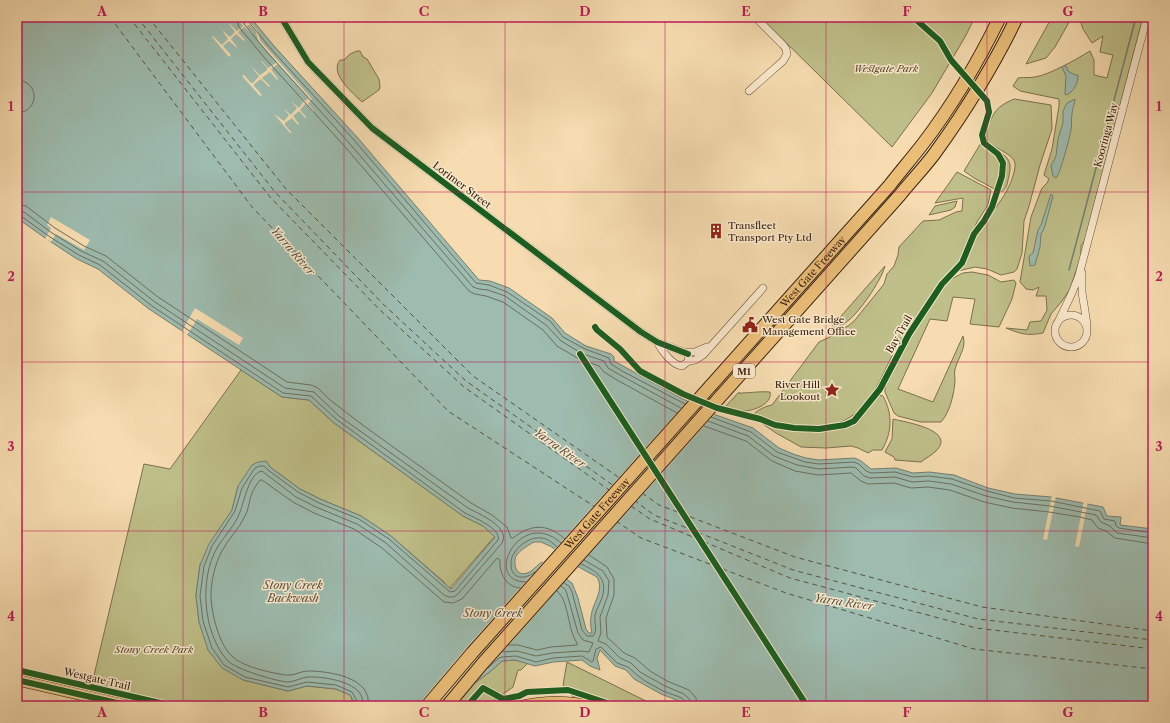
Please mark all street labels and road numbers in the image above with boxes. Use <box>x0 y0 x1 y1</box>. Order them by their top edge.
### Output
street label: Kooringa Way <box>1091 101 1121 169</box>
street label: Lorimer Street <box>430 159 494 211</box>
street label: West Gate Freeway <box>777 233 848 311</box>
street label: Bay Trail <box>883 313 915 355</box>
road number: M1 <box>733 364 755 378</box>
street label: West Gate Freeway <box>561 474 633 552</box>
street label: Westgate Trail <box>61 665 132 693</box>

